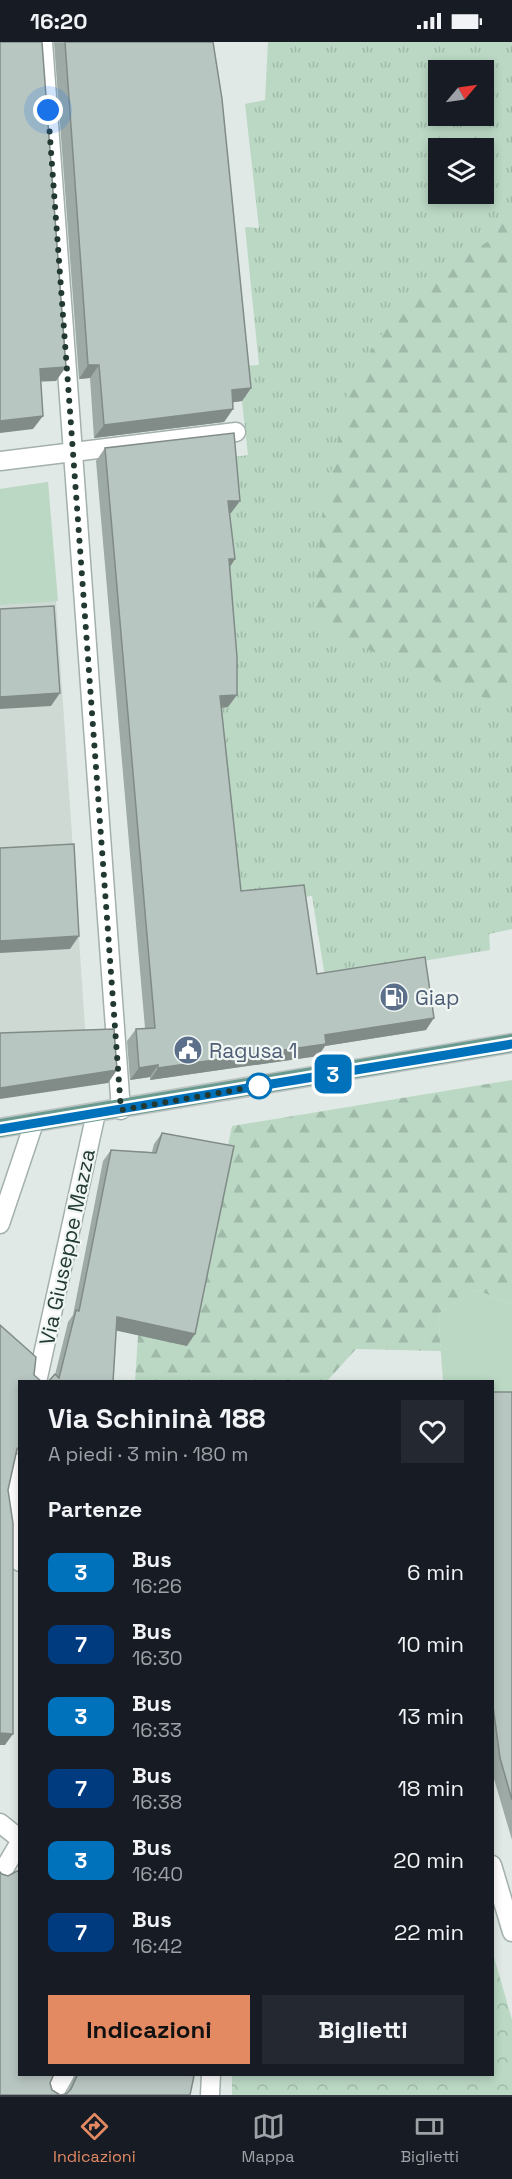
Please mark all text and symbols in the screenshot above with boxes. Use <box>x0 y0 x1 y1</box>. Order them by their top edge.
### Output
text: 16:20 <box>30 7 87 35</box>
north arrow <box>428 60 494 126</box>
map controls <box>428 60 494 204</box>
your location <box>33 95 63 125</box>
button: layers <box>428 138 494 204</box>
fuel station icon: Giap <box>378 981 410 1013</box>
place label: Giap <box>415 984 460 1011</box>
public building icon: Ragusa 1 <box>172 1034 204 1066</box>
place label: Ragusa 1 <box>209 1037 298 1064</box>
line badge: 3 <box>314 1054 352 1094</box>
text: 3 <box>327 1061 339 1088</box>
unlabelled marker <box>246 1073 272 1099</box>
street label: Via Giuseppe Mazza <box>33 1146 101 1348</box>
text: Via Schininà 188 <box>48 1400 266 1436</box>
button: heart <box>401 1400 464 1463</box>
text: A piedi · 3 min · 180 m <box>48 1441 248 1467</box>
text: Partenze <box>48 1495 142 1523</box>
text: Bus <box>132 1545 172 1573</box>
text: 6 min <box>407 1558 464 1586</box>
text: 3 <box>75 1559 87 1586</box>
text: 16:26 <box>132 1573 182 1599</box>
text: Bus <box>132 1617 172 1645</box>
text: 10 min <box>397 1630 464 1658</box>
text: 7 <box>75 1631 87 1658</box>
text: 16:30 <box>132 1645 183 1671</box>
text: Bus <box>132 1689 172 1717</box>
text: 13 min <box>398 1702 464 1730</box>
text: 3 <box>75 1703 87 1730</box>
text: 16:33 <box>132 1717 182 1743</box>
text: Bus <box>132 1761 172 1789</box>
text: 18 min <box>398 1774 464 1802</box>
text: 7 <box>75 1775 87 1802</box>
text: 16:38 <box>132 1789 182 1815</box>
text: Bus <box>132 1833 172 1861</box>
text: 20 min <box>393 1846 464 1874</box>
text: 3 <box>75 1847 87 1874</box>
text: 16:40 <box>132 1861 183 1887</box>
text: Bus <box>132 1905 172 1933</box>
text: 22 min <box>394 1918 464 1946</box>
text: 7 <box>75 1919 87 1946</box>
text: 16:42 <box>132 1933 182 1959</box>
button: Indicazioni <box>48 1995 250 2064</box>
button: Biglietti <box>262 1995 464 2064</box>
tab: Indicazioni <box>53 2110 136 2167</box>
tab: Mappa <box>242 2110 294 2167</box>
tab: Biglietti <box>400 2110 459 2167</box>

